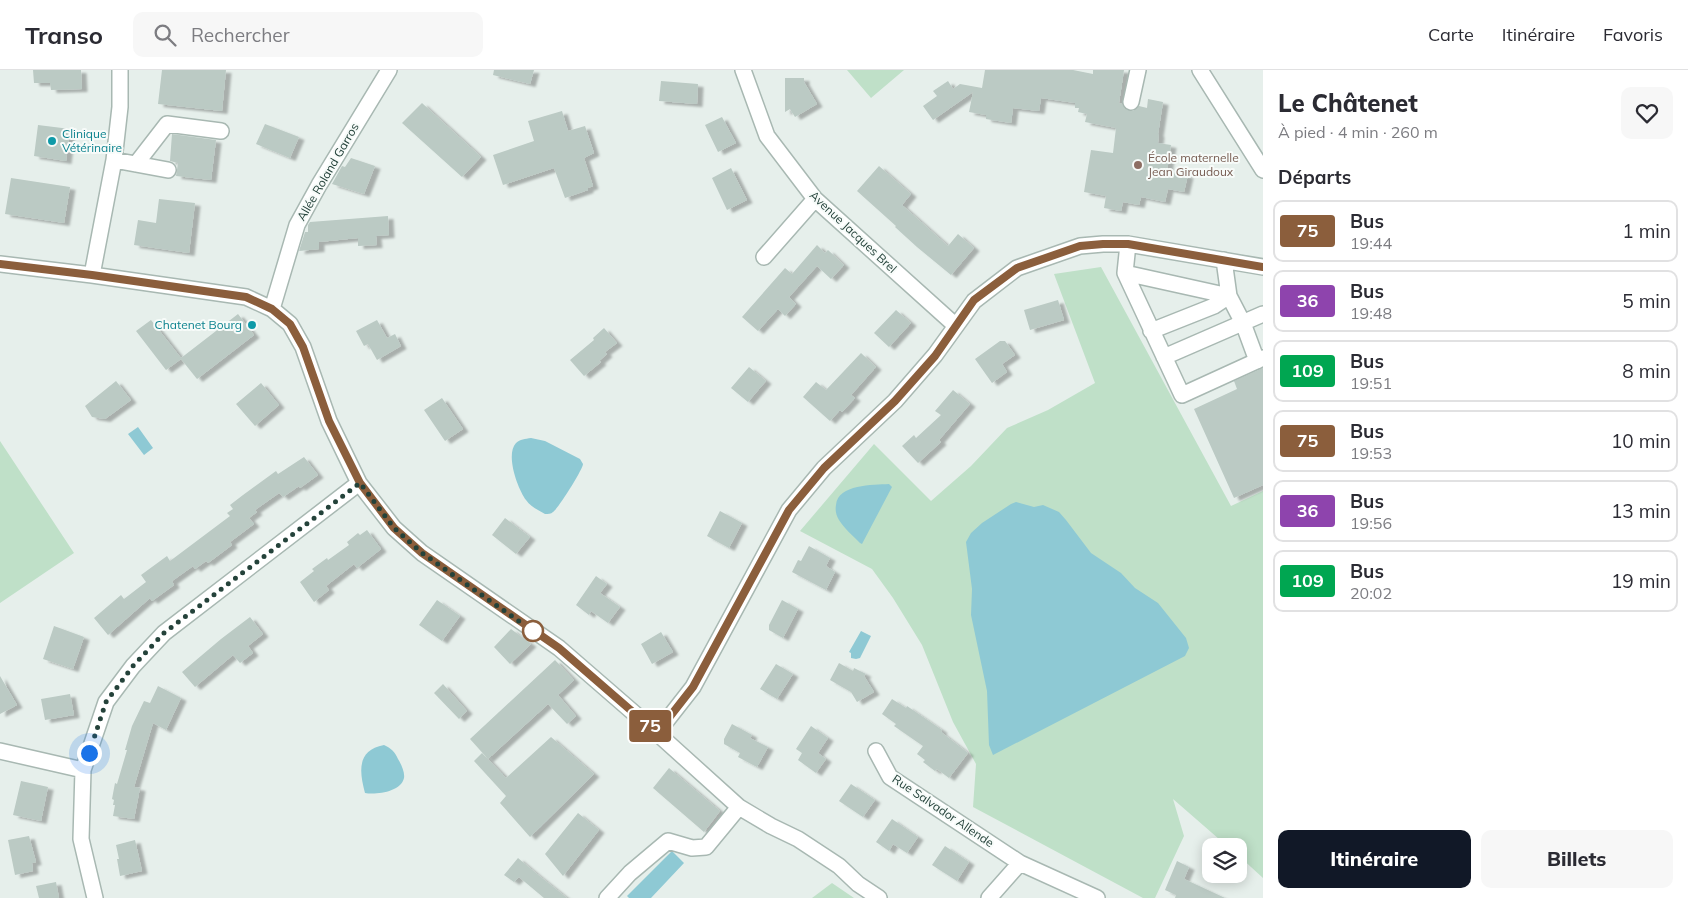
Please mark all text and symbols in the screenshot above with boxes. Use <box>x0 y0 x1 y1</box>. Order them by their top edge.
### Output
search box <box>133 12 483 57</box>
text: Transo <box>25 20 103 50</box>
icon: search <box>151 21 179 49</box>
text: Rechercher <box>191 23 290 47</box>
text: Carte <box>1428 23 1474 46</box>
text: Itinéraire <box>1502 23 1575 46</box>
text: Favoris <box>1603 23 1663 46</box>
button: heart <box>1621 87 1673 139</box>
text: Le Châtenet <box>1278 88 1418 118</box>
street label: Allée Roland Garros <box>293 120 362 223</box>
text: À pied · 4 min · 260 m <box>1278 122 1438 142</box>
place label: Clinique Vétérinaire <box>62 126 122 155</box>
marker: Clinique Vétérinaire <box>46 135 58 147</box>
place label: École maternelle Jean Giraudoux <box>1148 150 1239 179</box>
marker: École maternelle Jean Giraudoux <box>1132 159 1144 171</box>
text: Départs <box>1278 165 1351 189</box>
street label: Avenue Jacques Brel <box>807 187 900 276</box>
text: Bus <box>1350 209 1384 233</box>
text: 75 <box>1297 219 1318 242</box>
text: 1 min <box>1622 219 1671 243</box>
text: 19:44 <box>1350 233 1392 253</box>
text: Bus <box>1350 279 1384 303</box>
text: 36 <box>1297 289 1318 312</box>
text: 5 min <box>1622 289 1671 313</box>
text: 19:48 <box>1350 303 1392 323</box>
place label: Chatenet Bourg <box>155 317 242 332</box>
marker: Chatenet Bourg <box>246 319 258 331</box>
text: Bus <box>1350 349 1384 373</box>
text: 109 <box>1291 359 1324 382</box>
text: 8 min <box>1622 359 1671 383</box>
text: 19:51 <box>1350 373 1392 393</box>
text: Bus <box>1350 419 1384 443</box>
text: 75 <box>1297 429 1318 452</box>
text: 10 min <box>1611 429 1671 453</box>
text: 19:53 <box>1350 443 1392 463</box>
text: Bus <box>1350 489 1384 513</box>
text: 36 <box>1297 499 1318 522</box>
text: 13 min <box>1611 499 1671 523</box>
text: 19:56 <box>1350 513 1392 533</box>
text: Bus <box>1350 559 1384 583</box>
text: 109 <box>1291 569 1324 592</box>
text: 19 min <box>1611 569 1671 593</box>
text: 20:02 <box>1350 583 1392 603</box>
unlabelled marker <box>522 620 544 642</box>
line badge: 75 <box>628 710 672 742</box>
text: 75 <box>639 714 661 737</box>
your location <box>77 741 102 766</box>
street label: Rue Salvador Allende <box>890 771 997 850</box>
button: Itinéraire <box>1278 830 1471 888</box>
button: Billets <box>1481 830 1673 888</box>
map controls <box>1202 838 1247 883</box>
button: layers <box>1202 838 1247 883</box>

